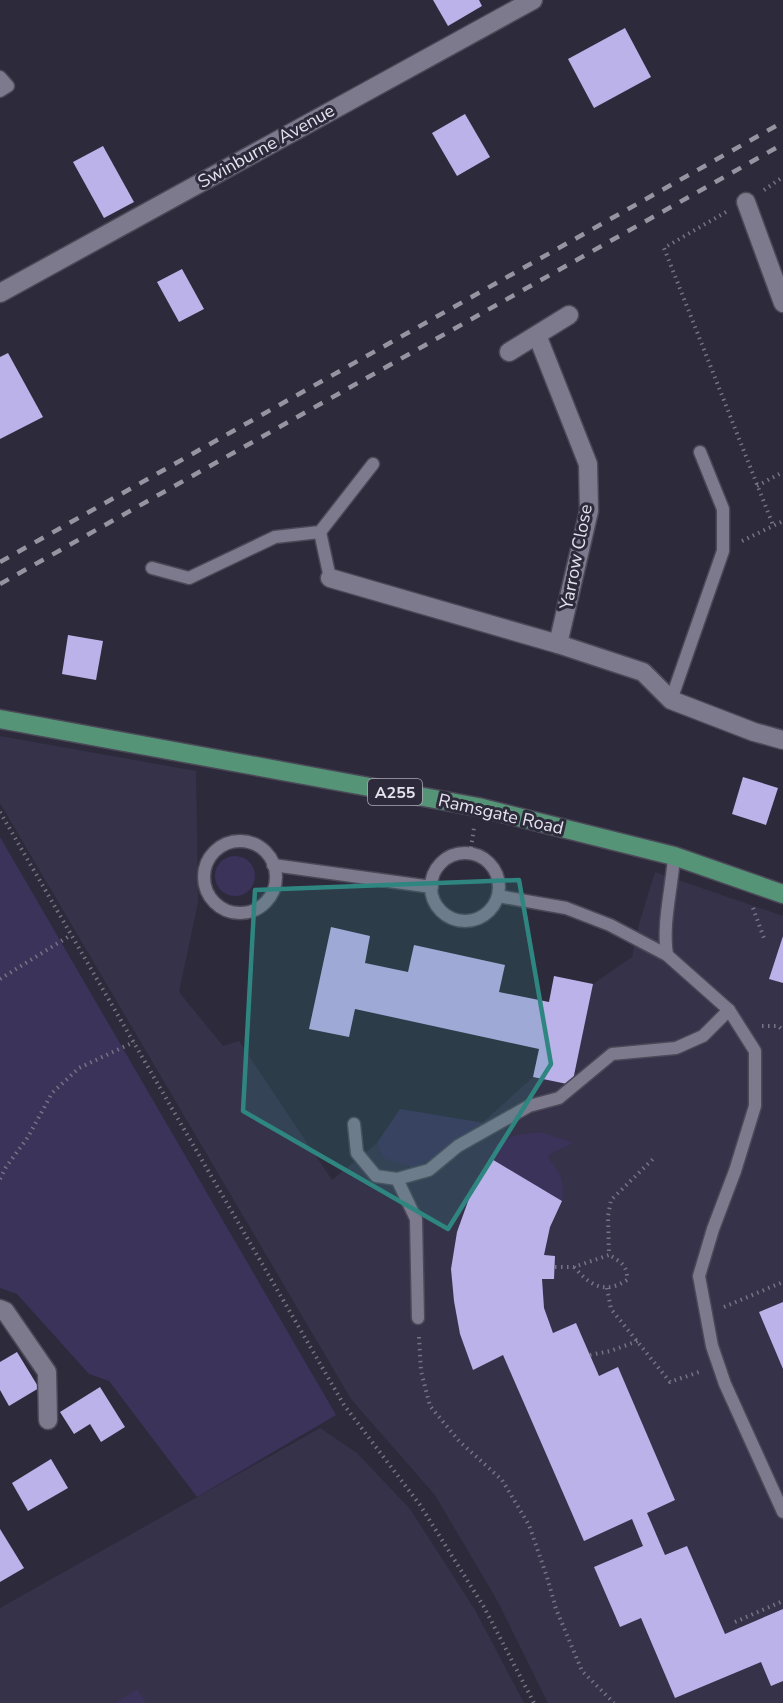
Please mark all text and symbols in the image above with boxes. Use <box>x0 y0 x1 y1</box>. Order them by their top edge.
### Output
street label: Swinburne Avenue <box>193 98 339 194</box>
street label: Yarrow Close <box>554 502 598 613</box>
road number: A255 <box>368 779 422 805</box>
street label: Ramsgate Road <box>436 788 566 840</box>

